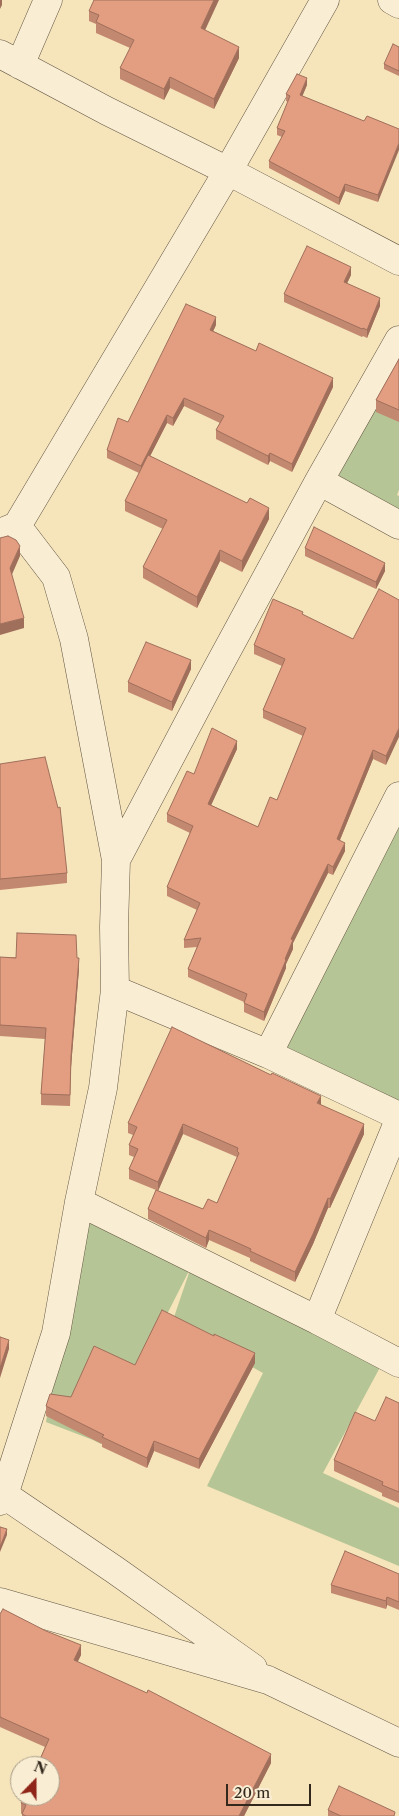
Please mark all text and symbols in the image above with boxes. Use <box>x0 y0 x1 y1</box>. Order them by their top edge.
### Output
north arrow <box>10 1756 60 1806</box>
text: N <box>31 1757 49 1779</box>
scale bar <box>229 1774 314 1806</box>
text: 20 m <box>234 1783 270 1802</box>

